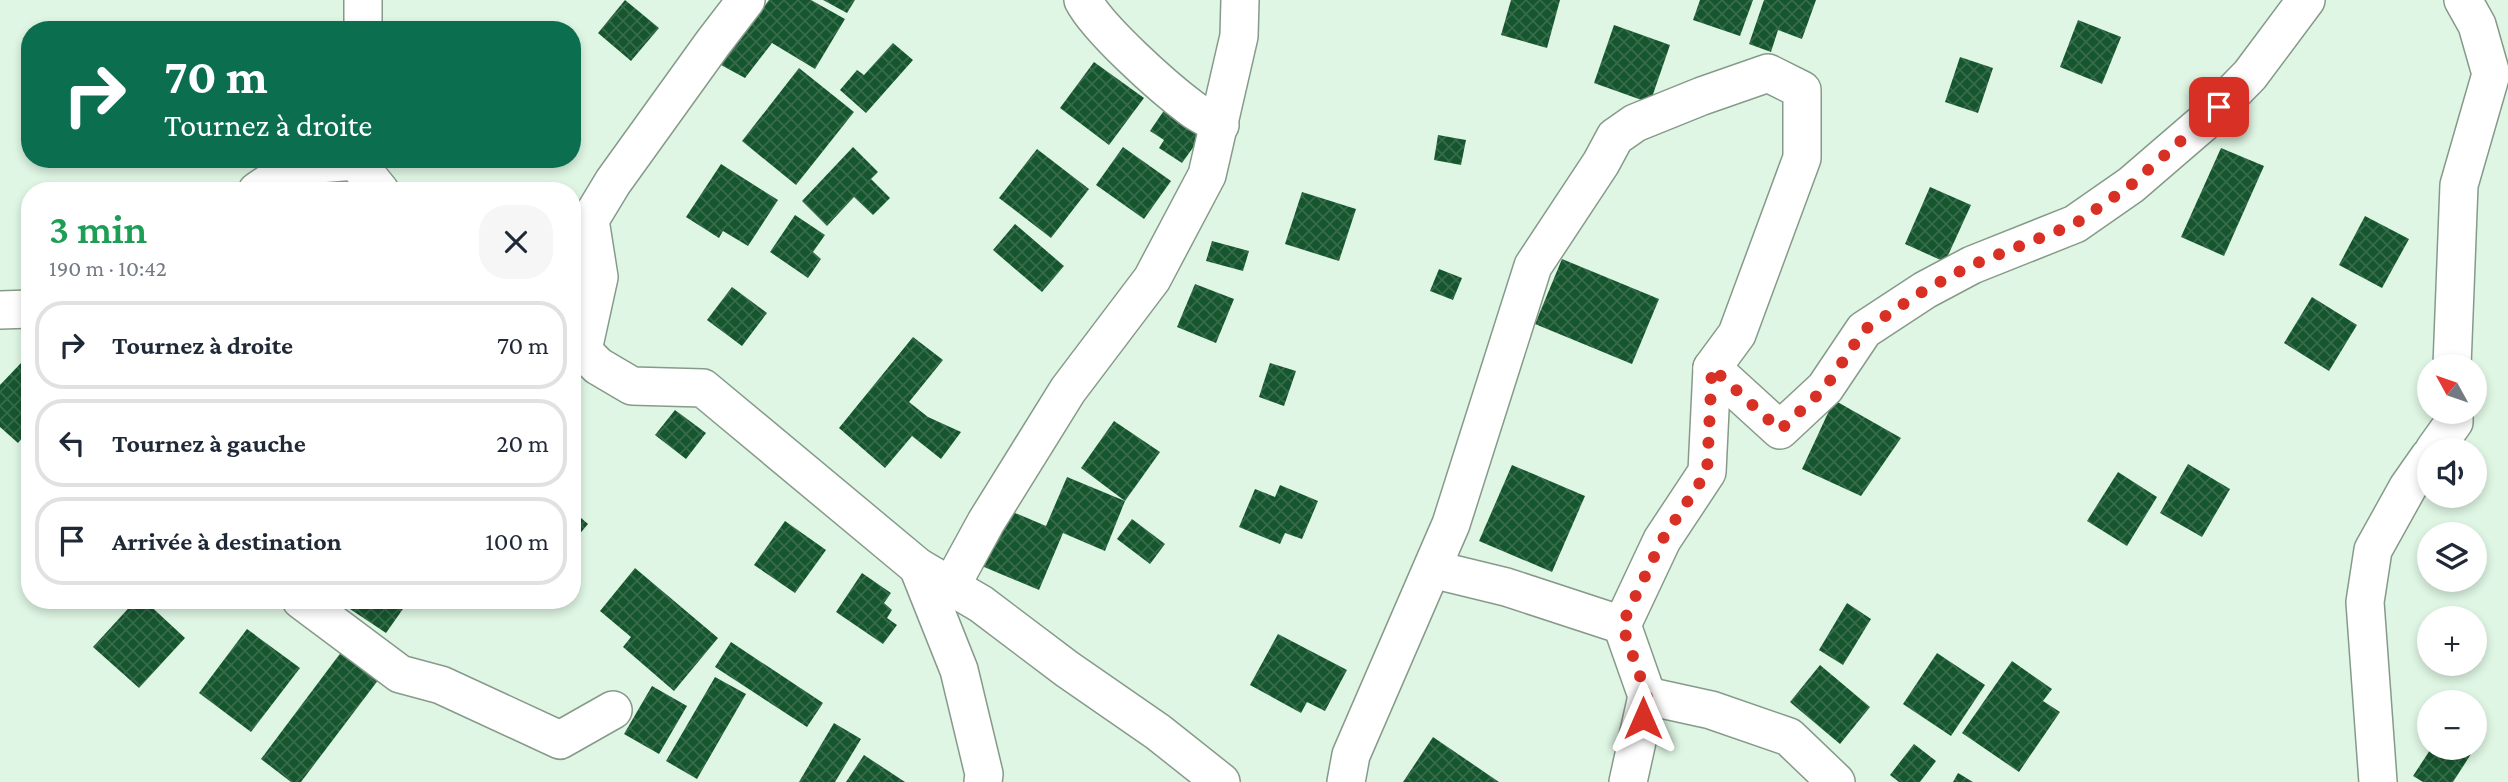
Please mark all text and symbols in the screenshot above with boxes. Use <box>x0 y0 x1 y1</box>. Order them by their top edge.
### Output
icon: right <box>49 49 140 140</box>
text: 70 m <box>164 49 268 104</box>
pin <box>2189 77 2249 137</box>
icon: arrive <box>2200 88 2238 126</box>
text: Tournez à droite <box>164 107 372 143</box>
text: 3 min <box>49 205 147 252</box>
button: close <box>479 205 553 279</box>
text: 190 m · 10:42 <box>49 255 167 281</box>
icon: right <box>53 326 91 364</box>
text: Tournez à droite <box>112 331 293 360</box>
text: 70 m <box>497 331 549 360</box>
north arrow <box>2417 354 2487 424</box>
map controls <box>2417 354 2487 760</box>
icon: left <box>53 424 91 462</box>
text: Tournez à gauche <box>112 429 306 458</box>
text: 20 m <box>496 429 549 458</box>
button: sound <box>2417 438 2487 508</box>
icon: arrive <box>53 522 91 560</box>
button: layers <box>2417 522 2487 592</box>
text: Arrivée à destination <box>112 527 342 556</box>
text: 100 m <box>485 527 549 556</box>
button: + <box>2417 606 2487 676</box>
position arrow <box>1606 681 1680 755</box>
button: − <box>2417 690 2487 760</box>

